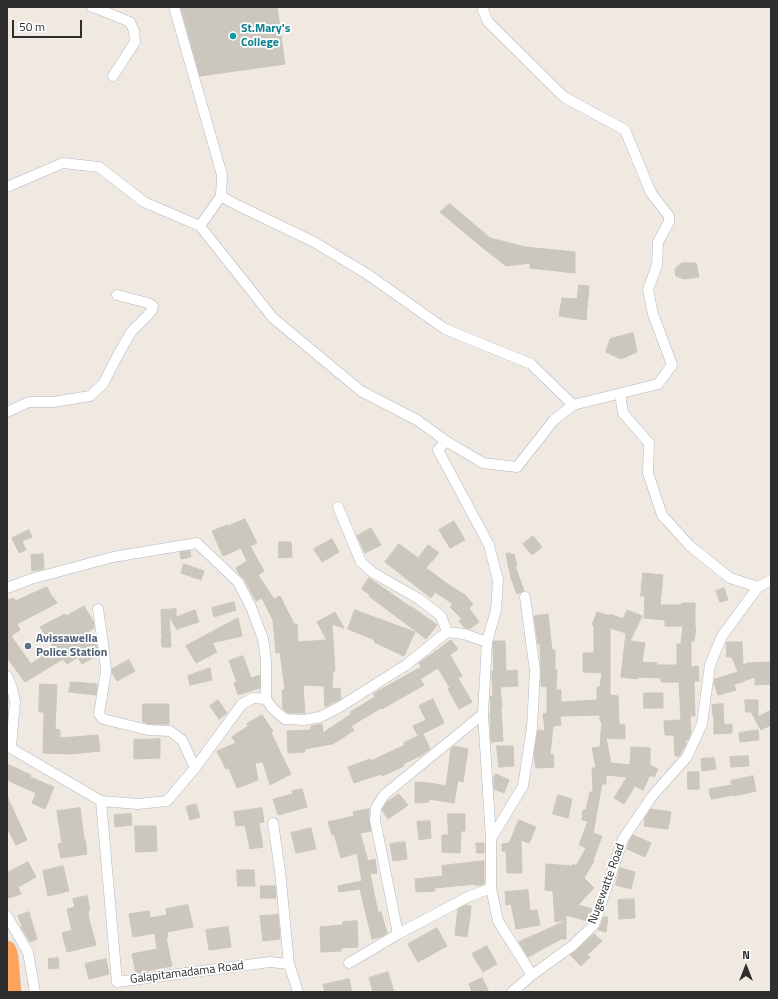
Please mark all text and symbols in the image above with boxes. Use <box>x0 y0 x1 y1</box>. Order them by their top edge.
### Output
scale bar <box>14 12 84 38</box>
text: 50 m <box>19 17 45 36</box>
place label: St.Mary's College <box>241 22 290 50</box>
marker: St.Mary's College <box>228 31 238 41</box>
place label: Avissawella Police Station <box>36 632 107 660</box>
marker: Avissawella Police Station <box>23 641 33 651</box>
street label: Nugewatte Road <box>586 842 628 926</box>
north arrow <box>726 947 766 987</box>
text: N <box>742 947 750 963</box>
street label: Galapitamadama Road <box>129 959 245 987</box>

